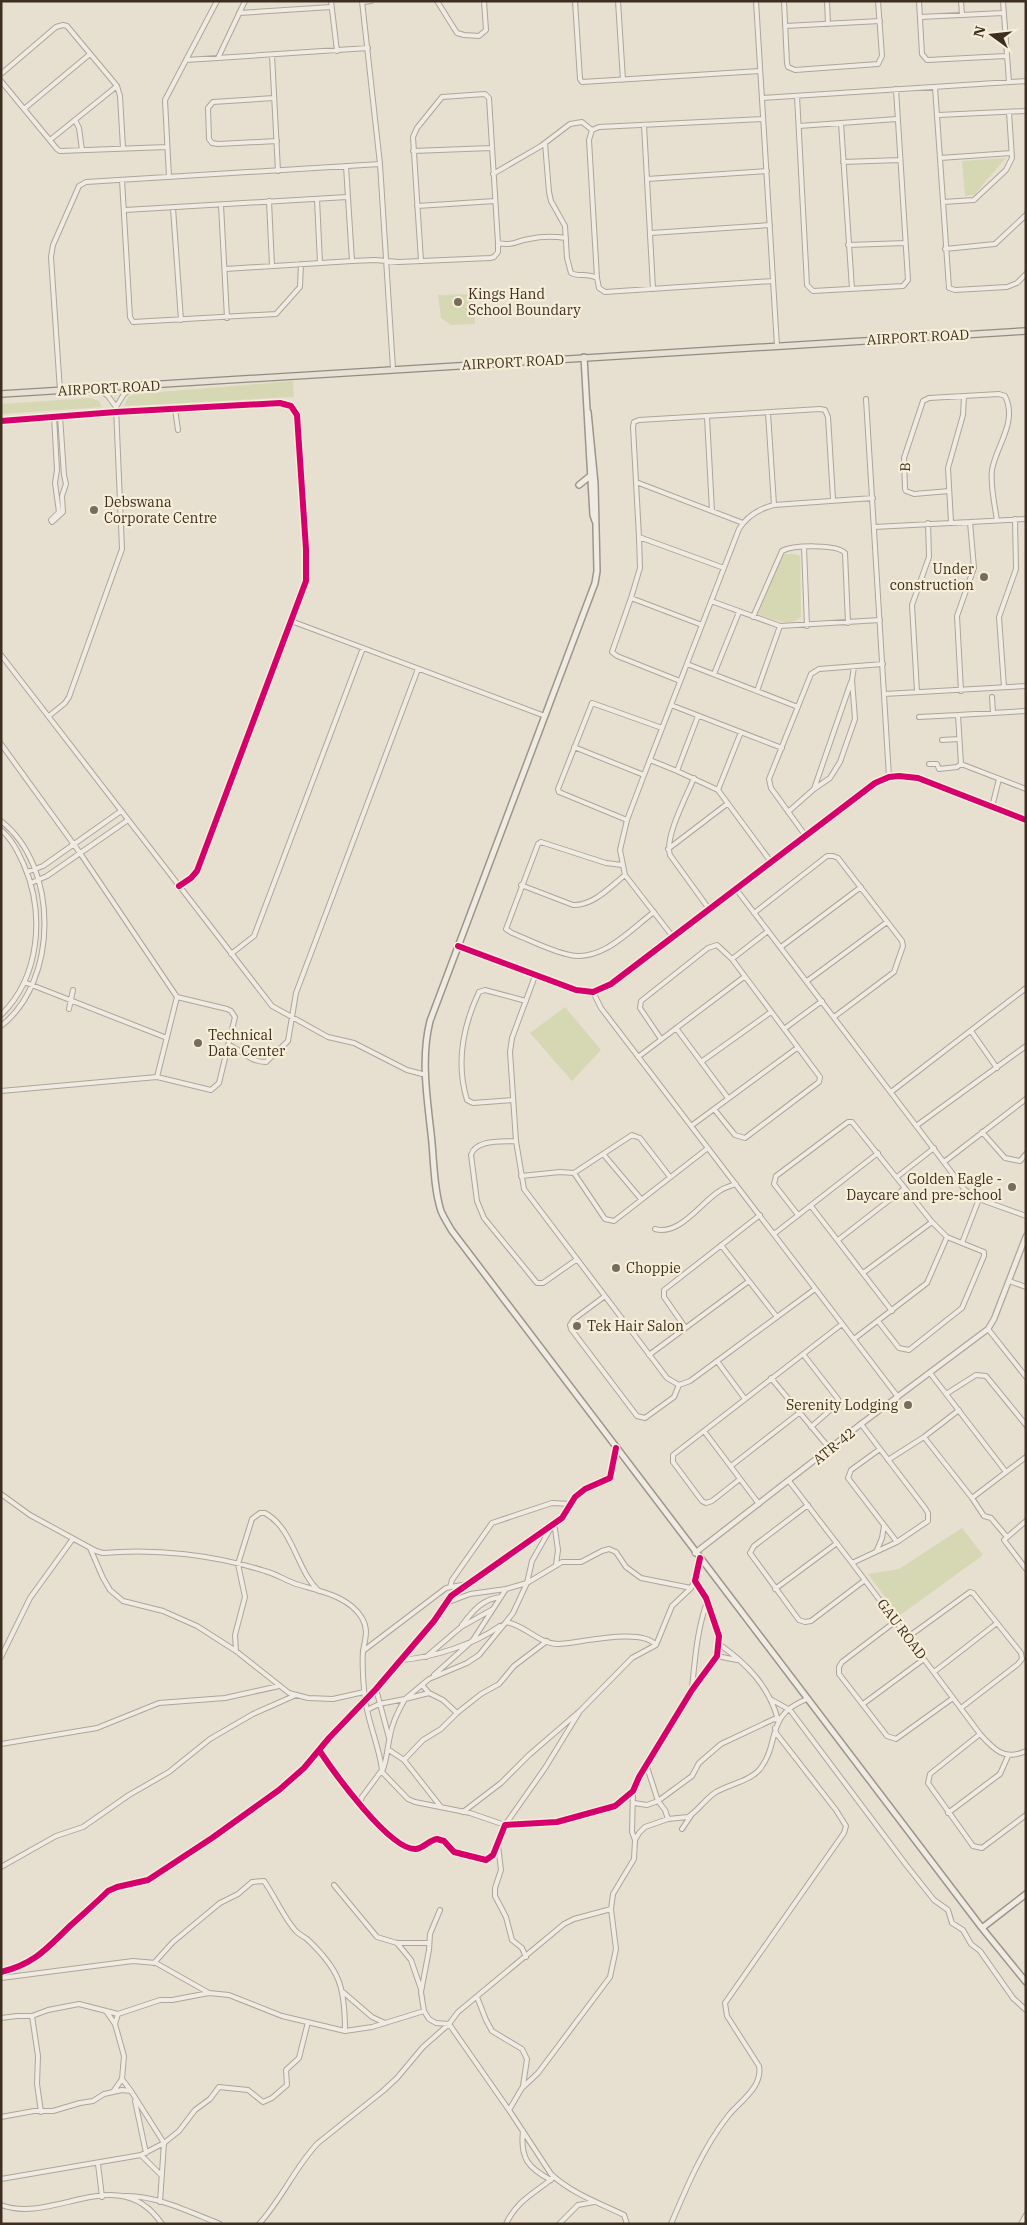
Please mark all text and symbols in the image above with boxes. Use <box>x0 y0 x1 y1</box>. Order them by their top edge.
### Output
north arrow <box>967 10 1017 60</box>
text: N <box>969 24 990 39</box>
place label: Kings Hand School Boundary <box>468 285 581 319</box>
marker: Kings Hand School Boundary <box>452 296 464 308</box>
street label: AIRPORT ROAD <box>866 325 970 349</box>
street label: AIRPORT ROAD <box>461 350 565 374</box>
street label: AIRPORT ROAD <box>57 376 161 400</box>
street label: B <box>896 462 914 472</box>
place label: Debswana Corporate Centre <box>104 493 217 527</box>
marker: Debswana Corporate Centre <box>88 504 100 516</box>
place label: Under construction <box>890 560 975 594</box>
marker: Under construction <box>978 571 990 583</box>
place label: Technical Data Center <box>208 1026 286 1060</box>
marker: Technical Data Center <box>192 1037 204 1049</box>
place label: Golden Eagle - Daycare and pre-school <box>846 1170 1002 1204</box>
marker: Golden Eagle - Daycare and pre-school <box>1006 1181 1018 1193</box>
place label: Choppie <box>626 1259 681 1277</box>
marker: Choppie <box>610 1262 622 1274</box>
place label: Tek Hair Salon <box>587 1317 684 1335</box>
marker: Tek Hair Salon <box>571 1320 583 1332</box>
place label: Serenity Lodging <box>786 1396 898 1414</box>
marker: Serenity Lodging <box>902 1399 914 1411</box>
street label: ATR-42 <box>809 1423 859 1469</box>
street label: GAU ROAD <box>873 1595 931 1663</box>

